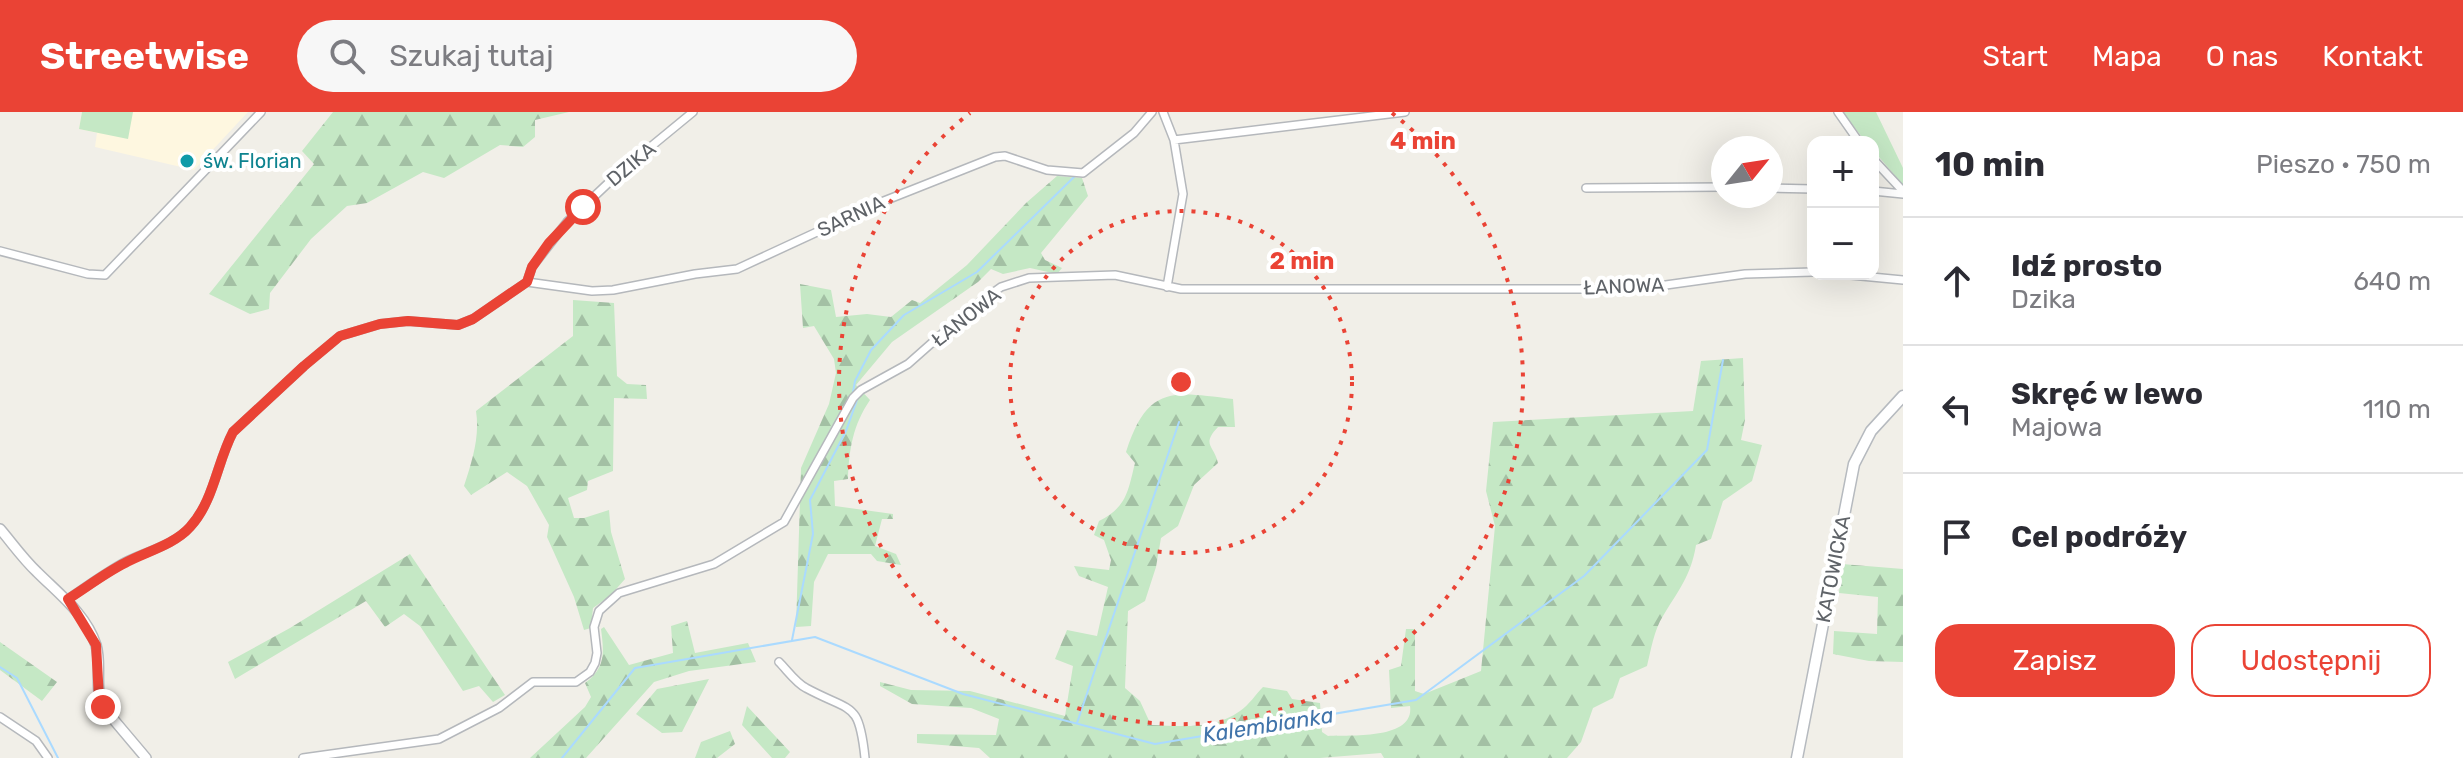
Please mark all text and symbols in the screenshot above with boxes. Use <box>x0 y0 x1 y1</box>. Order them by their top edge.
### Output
search box <box>297 20 857 92</box>
text: Streetwise <box>40 33 249 79</box>
icon: search <box>325 34 369 78</box>
text: Szukaj tutaj <box>389 38 554 74</box>
text: Start <box>1983 40 2048 73</box>
text: Mapa <box>2092 40 2162 73</box>
text: O nas <box>2206 40 2278 73</box>
text: Kontakt <box>2322 40 2423 73</box>
text: 4 min <box>1390 127 1456 155</box>
north arrow <box>1711 136 1783 208</box>
map controls <box>1807 136 1879 280</box>
button: + <box>1807 136 1879 208</box>
street label: DZIKA <box>602 137 660 191</box>
text: 10 min <box>1935 144 2045 185</box>
place label: św. Florian <box>203 149 302 173</box>
text: Pieszo · 750 m <box>2256 149 2431 180</box>
marker: św. Florian <box>178 152 196 170</box>
route start <box>565 189 601 225</box>
street label: SARNIA <box>814 190 888 242</box>
button: − <box>1807 208 1879 280</box>
text: 2 min <box>1270 247 1335 275</box>
text: Idź prosto <box>2011 248 2162 284</box>
icon: ahead <box>1935 259 1979 303</box>
text: 640 m <box>2353 266 2431 297</box>
street label: ŁANOWA <box>1583 273 1665 299</box>
street label: ŁANOWA <box>927 283 1005 351</box>
text: Dzika <box>2011 284 2076 315</box>
centre of rings <box>1167 368 1195 396</box>
text: Skręć w lewo <box>2011 376 2203 412</box>
icon: left <box>1935 387 1979 431</box>
text: 110 m <box>2363 394 2431 425</box>
text: Majowa <box>2011 412 2102 443</box>
street label: KATOWICKA <box>1811 513 1855 625</box>
icon: arrive <box>1935 515 1979 559</box>
text: Cel podróży <box>2011 519 2187 555</box>
button: Zapisz <box>1935 624 2175 697</box>
button: Udostępnij <box>2191 624 2431 697</box>
route end <box>85 689 121 725</box>
water label: Kalembianka <box>1201 701 1335 749</box>

